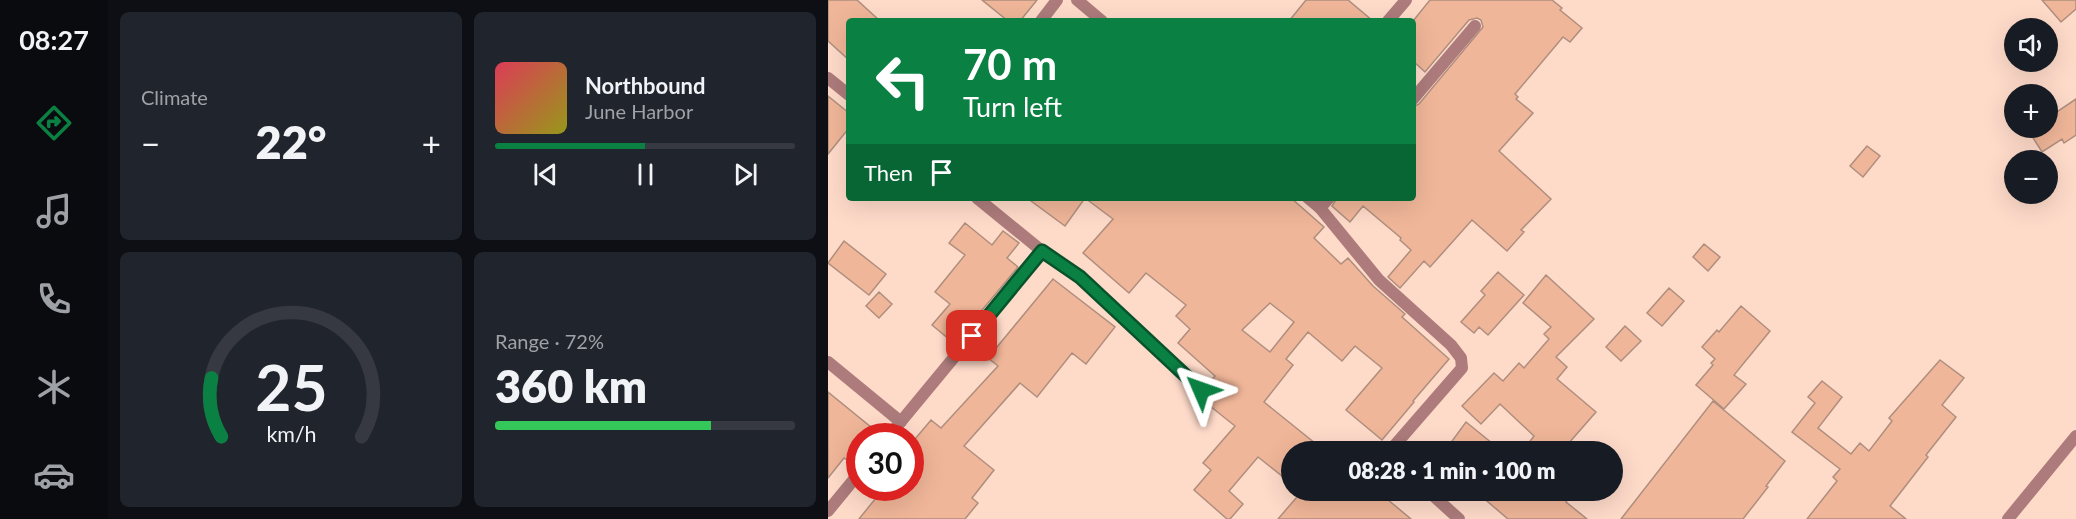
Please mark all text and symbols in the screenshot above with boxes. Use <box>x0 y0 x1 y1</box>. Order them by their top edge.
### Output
map controls <box>2004 18 2058 204</box>
button: sound <box>2004 18 2058 72</box>
text: 08:27 <box>19 23 89 56</box>
text: 70 m <box>963 39 1057 89</box>
icon: left <box>864 42 942 120</box>
text: Northbound <box>585 72 705 99</box>
button: + <box>2004 84 2058 138</box>
text: Climate <box>141 85 208 109</box>
text: Turn left <box>963 90 1062 123</box>
text: June Harbor <box>585 99 693 123</box>
icon: directions <box>33 102 75 144</box>
text: 22° <box>256 115 326 169</box>
text: − <box>141 123 160 163</box>
text: + <box>422 123 441 163</box>
button: − <box>2004 150 2058 204</box>
icon: arrive <box>925 156 958 189</box>
icon: previous <box>529 158 562 191</box>
icon: pause <box>629 158 662 191</box>
icon: next <box>729 158 762 191</box>
text: Then <box>864 159 913 186</box>
icon: music <box>33 190 75 232</box>
icon: phone <box>33 278 75 320</box>
pin <box>946 310 997 361</box>
icon: arrive <box>955 319 988 352</box>
text: Range · 72% <box>495 329 604 353</box>
text: 25 <box>255 349 327 424</box>
position arrow <box>1169 358 1233 422</box>
text: 360 km <box>495 359 647 413</box>
icon: climate <box>33 366 75 408</box>
text: km/h <box>266 421 316 447</box>
speed limit sign: 30 <box>846 423 924 501</box>
icon: car <box>33 454 75 496</box>
text: 08:28 · 1 min · 100 m <box>1349 457 1555 484</box>

